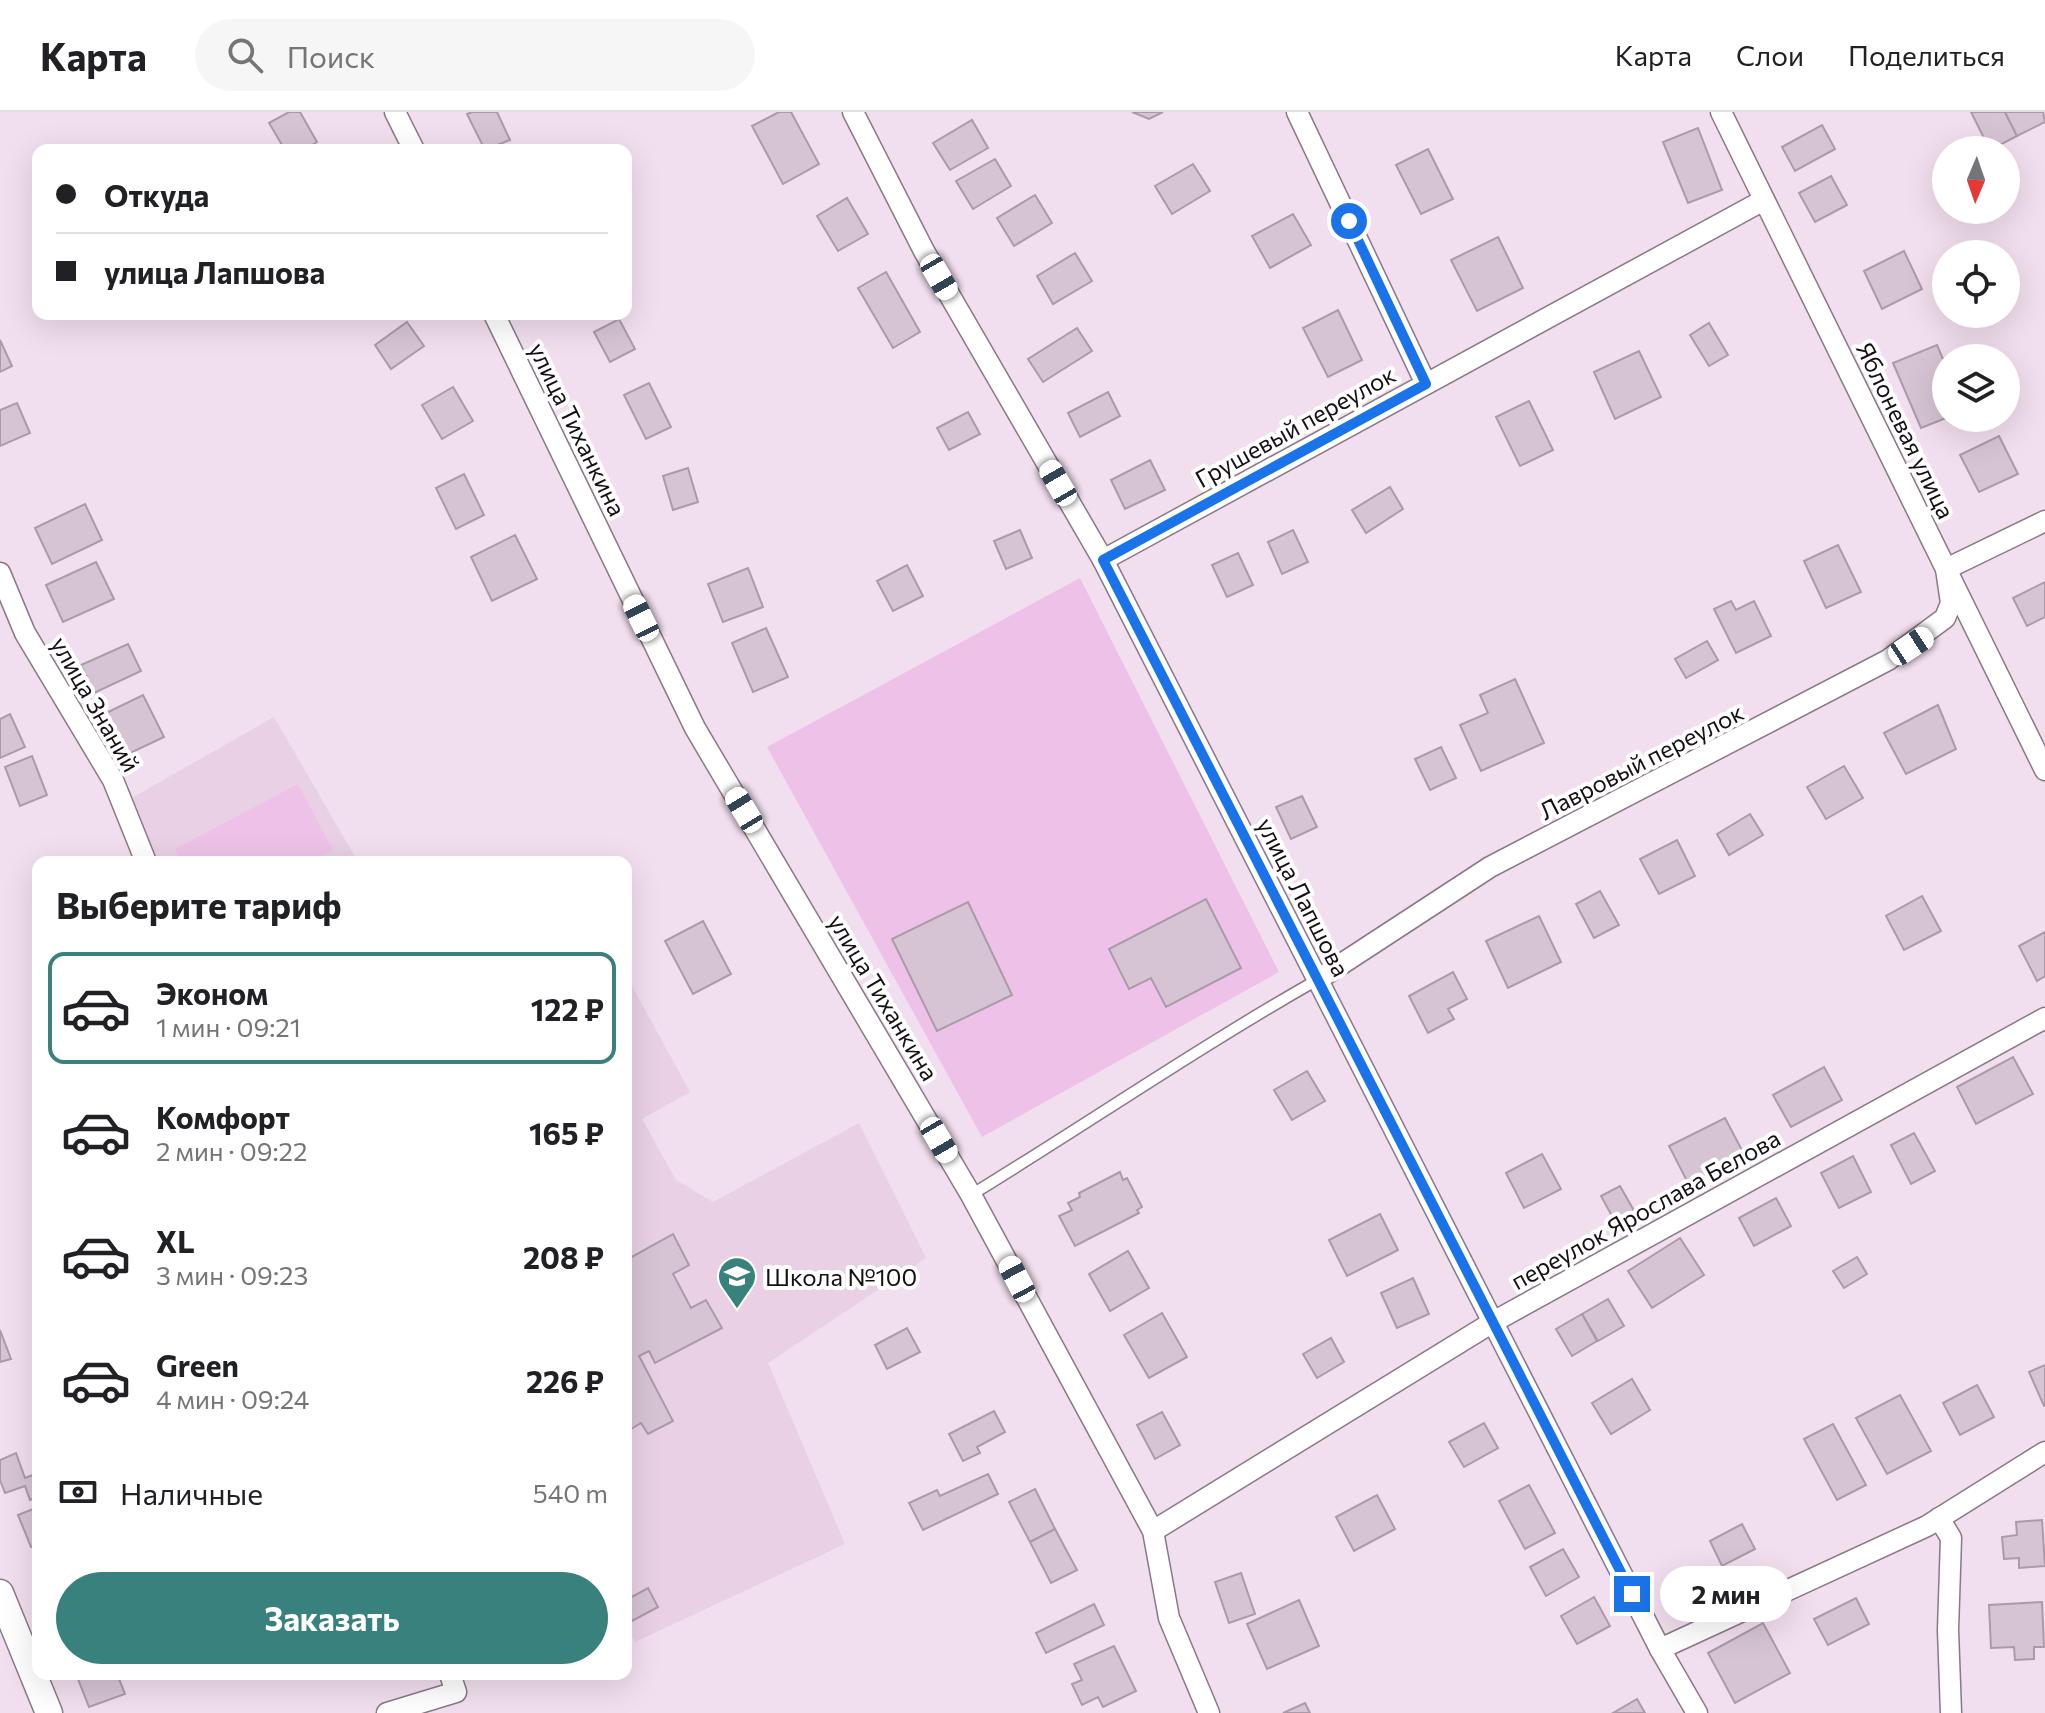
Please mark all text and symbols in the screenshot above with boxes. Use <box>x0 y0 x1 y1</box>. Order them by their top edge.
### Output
search box <box>195 19 755 91</box>
text: Карта <box>40 32 147 79</box>
icon: search <box>223 33 267 77</box>
text: Поиск <box>287 37 375 74</box>
text: Карта <box>1615 38 1692 72</box>
text: Слои <box>1736 38 1804 72</box>
text: Поделиться <box>1848 38 2005 72</box>
north arrow <box>1932 136 2020 224</box>
map controls <box>1932 136 2020 432</box>
text: Откуда <box>104 176 209 213</box>
route start <box>1331 203 1367 239</box>
button: locate <box>1932 240 2020 328</box>
car <box>917 250 961 304</box>
text: улица Лапшова <box>104 253 325 290</box>
street label: Яблоневая улица <box>1851 337 1961 523</box>
street label: улица Тиханкина <box>524 338 632 520</box>
button: layers <box>1932 344 2020 432</box>
street label: Грушевый переулок <box>1190 359 1400 493</box>
car <box>1036 456 1080 510</box>
car <box>620 591 662 645</box>
car <box>1884 623 1938 669</box>
street label: улица Знаний <box>46 631 146 777</box>
street label: Лавровый переулок <box>1534 697 1748 825</box>
car <box>721 783 767 837</box>
street label: улица Лапшова <box>1252 813 1356 981</box>
text: Выберите тариф <box>56 882 341 926</box>
street label: улица Тиханкина <box>823 909 945 1085</box>
icon: car <box>60 972 132 1044</box>
text: Эконом <box>156 974 268 1011</box>
text: 122 ₽ <box>531 990 604 1027</box>
text: 1 мин · 09:21 <box>156 1011 301 1042</box>
icon: car <box>60 1096 132 1168</box>
text: Комфорт <box>156 1098 290 1135</box>
car <box>917 1113 961 1167</box>
text: 165 ₽ <box>529 1114 604 1151</box>
street label: переулок Ярослава Белова <box>1505 1123 1785 1295</box>
text: 2 мин · 09:22 <box>156 1135 307 1166</box>
icon: car <box>60 1220 132 1292</box>
text: XL <box>156 1222 195 1259</box>
text: 208 ₽ <box>523 1238 604 1275</box>
car <box>995 1252 1039 1306</box>
school or university icon: Школа №100 <box>716 1255 758 1310</box>
text: 3 мин · 09:23 <box>156 1259 308 1290</box>
place label: Школа №100 <box>765 1262 917 1291</box>
icon: car <box>60 1344 132 1416</box>
text: Green <box>156 1346 239 1383</box>
text: 226 ₽ <box>526 1362 604 1399</box>
text: 4 мин · 09:24 <box>156 1383 309 1414</box>
icon: cash <box>56 1470 100 1514</box>
text: Наличные <box>120 1474 263 1511</box>
text: 540 m <box>533 1477 608 1508</box>
callout: 2 мин <box>1660 1566 1792 1622</box>
button: Заказать <box>56 1572 608 1664</box>
route end <box>1614 1576 1650 1612</box>
text: 2 мин <box>1691 1578 1761 1609</box>

